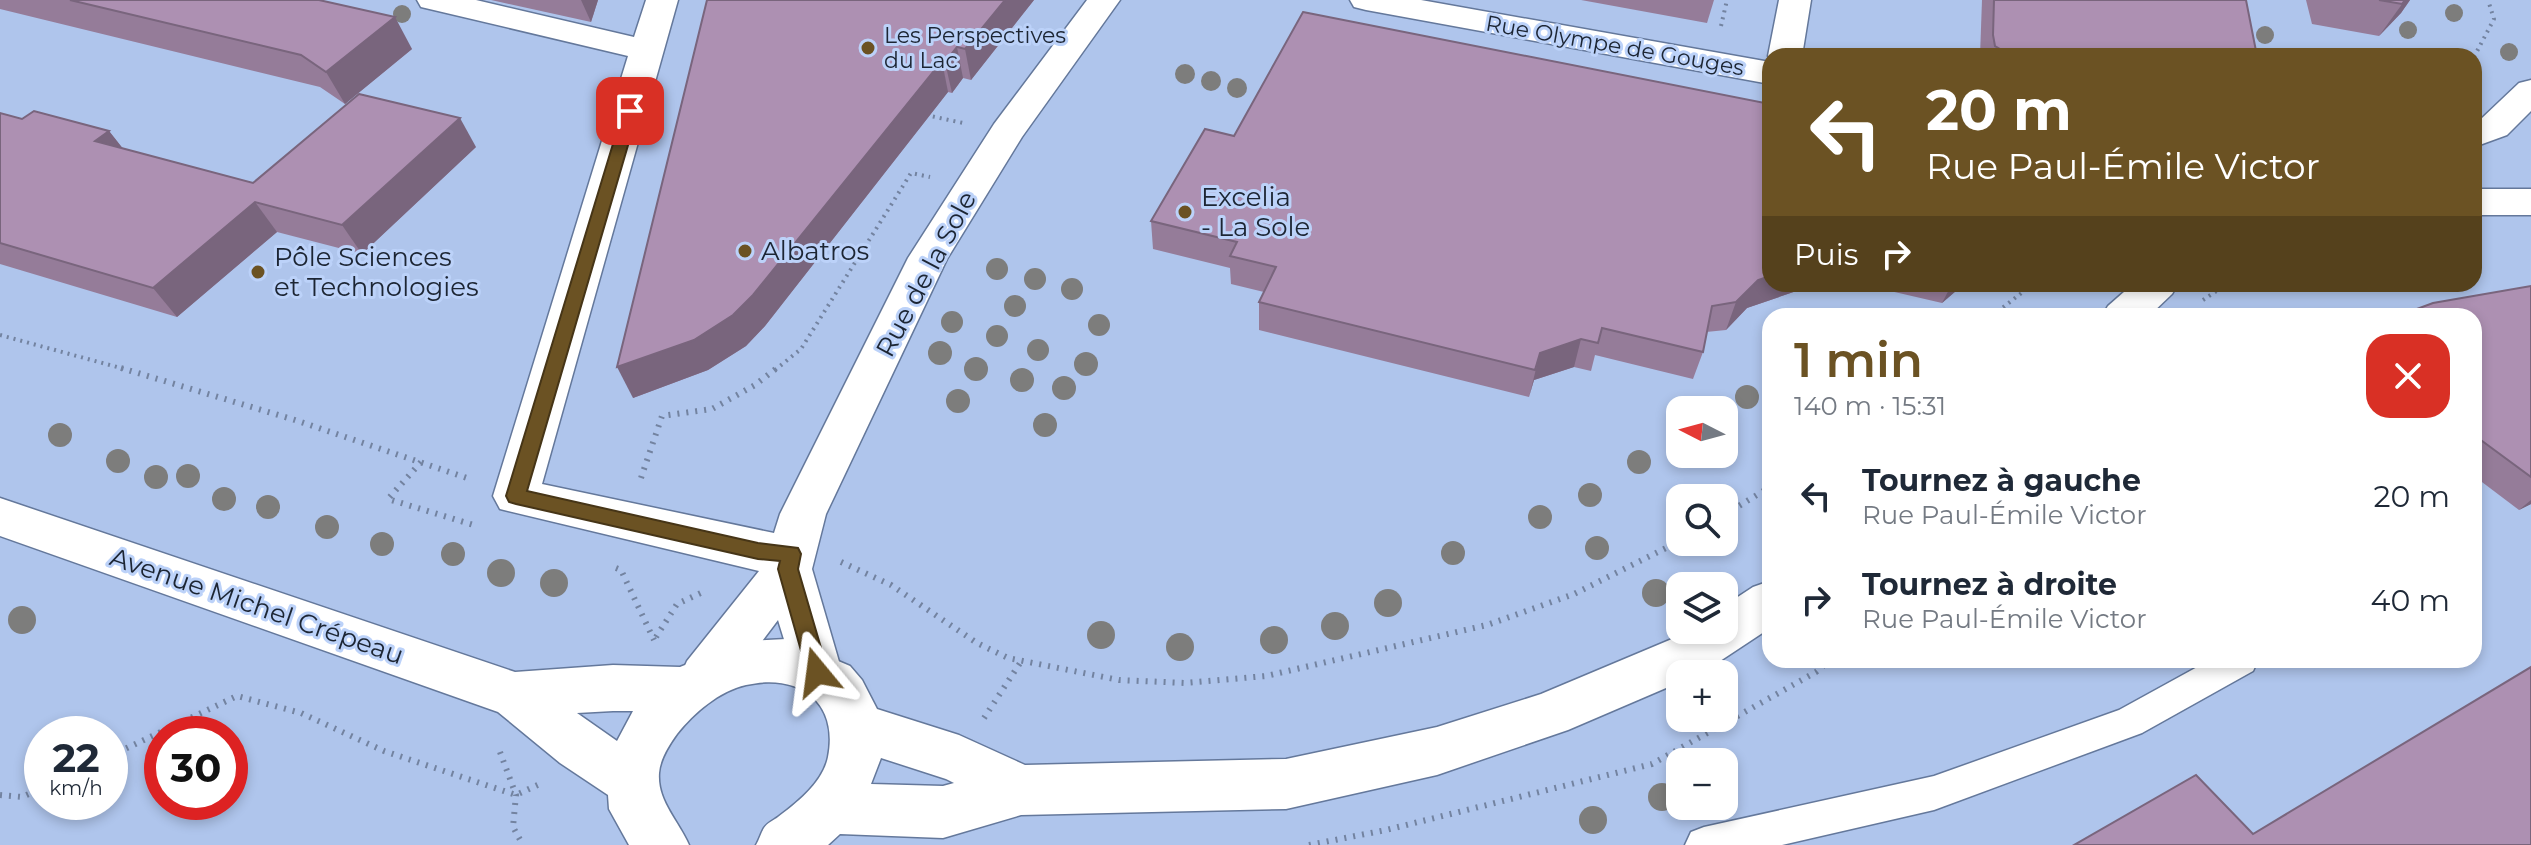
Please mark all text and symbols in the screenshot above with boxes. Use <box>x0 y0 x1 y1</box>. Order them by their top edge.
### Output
street label: Rue Olympe de Gouges <box>1484 9 1746 82</box>
place label: Les Perspectives du Lac <box>884 22 1066 74</box>
marker: Les Perspectives du Lac <box>859 39 877 57</box>
text: 20 m <box>1926 76 2072 144</box>
pin <box>596 77 664 145</box>
icon: left <box>1794 80 1898 184</box>
icon: arrive <box>608 89 652 133</box>
text: Rue Paul-Émile Victor <box>1926 144 2320 188</box>
place label: Excelia - La Sole <box>1201 181 1310 243</box>
street label: Rue de la Sole <box>869 186 983 362</box>
marker: Excelia - La Sole <box>1176 203 1194 221</box>
icon: right <box>1874 232 1918 276</box>
place label: Albatros <box>761 235 869 267</box>
text: Puis <box>1794 236 1858 273</box>
place label: Pôle Sciences et Technologies <box>274 241 479 303</box>
marker: Albatros <box>736 242 754 260</box>
marker: Pôle Sciences et Technologies <box>249 263 267 281</box>
text: 1 min <box>1794 331 1923 389</box>
button: close <box>2366 334 2450 418</box>
text: 140 m · 15:31 <box>1794 390 1946 422</box>
north arrow <box>1666 396 1738 468</box>
map controls <box>1666 396 1738 820</box>
text: Tournez à gauche <box>1862 462 2141 499</box>
icon: left <box>1794 474 1838 518</box>
text: 20 m <box>2373 478 2450 515</box>
button: search <box>1666 484 1738 556</box>
text: Rue Paul-Émile Victor <box>1862 499 2147 531</box>
street label: Avenue Michel Crépeau <box>106 541 408 671</box>
text: Tournez à droite <box>1862 566 2117 603</box>
button: layers <box>1666 572 1738 644</box>
icon: right <box>1794 578 1838 622</box>
text: 40 m <box>2371 582 2450 619</box>
text: Rue Paul-Émile Victor <box>1862 603 2147 635</box>
position arrow <box>775 630 859 714</box>
button: + <box>1666 660 1738 732</box>
speed limit sign: 30 <box>144 716 248 820</box>
text: 22 <box>52 733 100 782</box>
button: − <box>1666 748 1738 820</box>
text: km/h <box>49 776 103 800</box>

